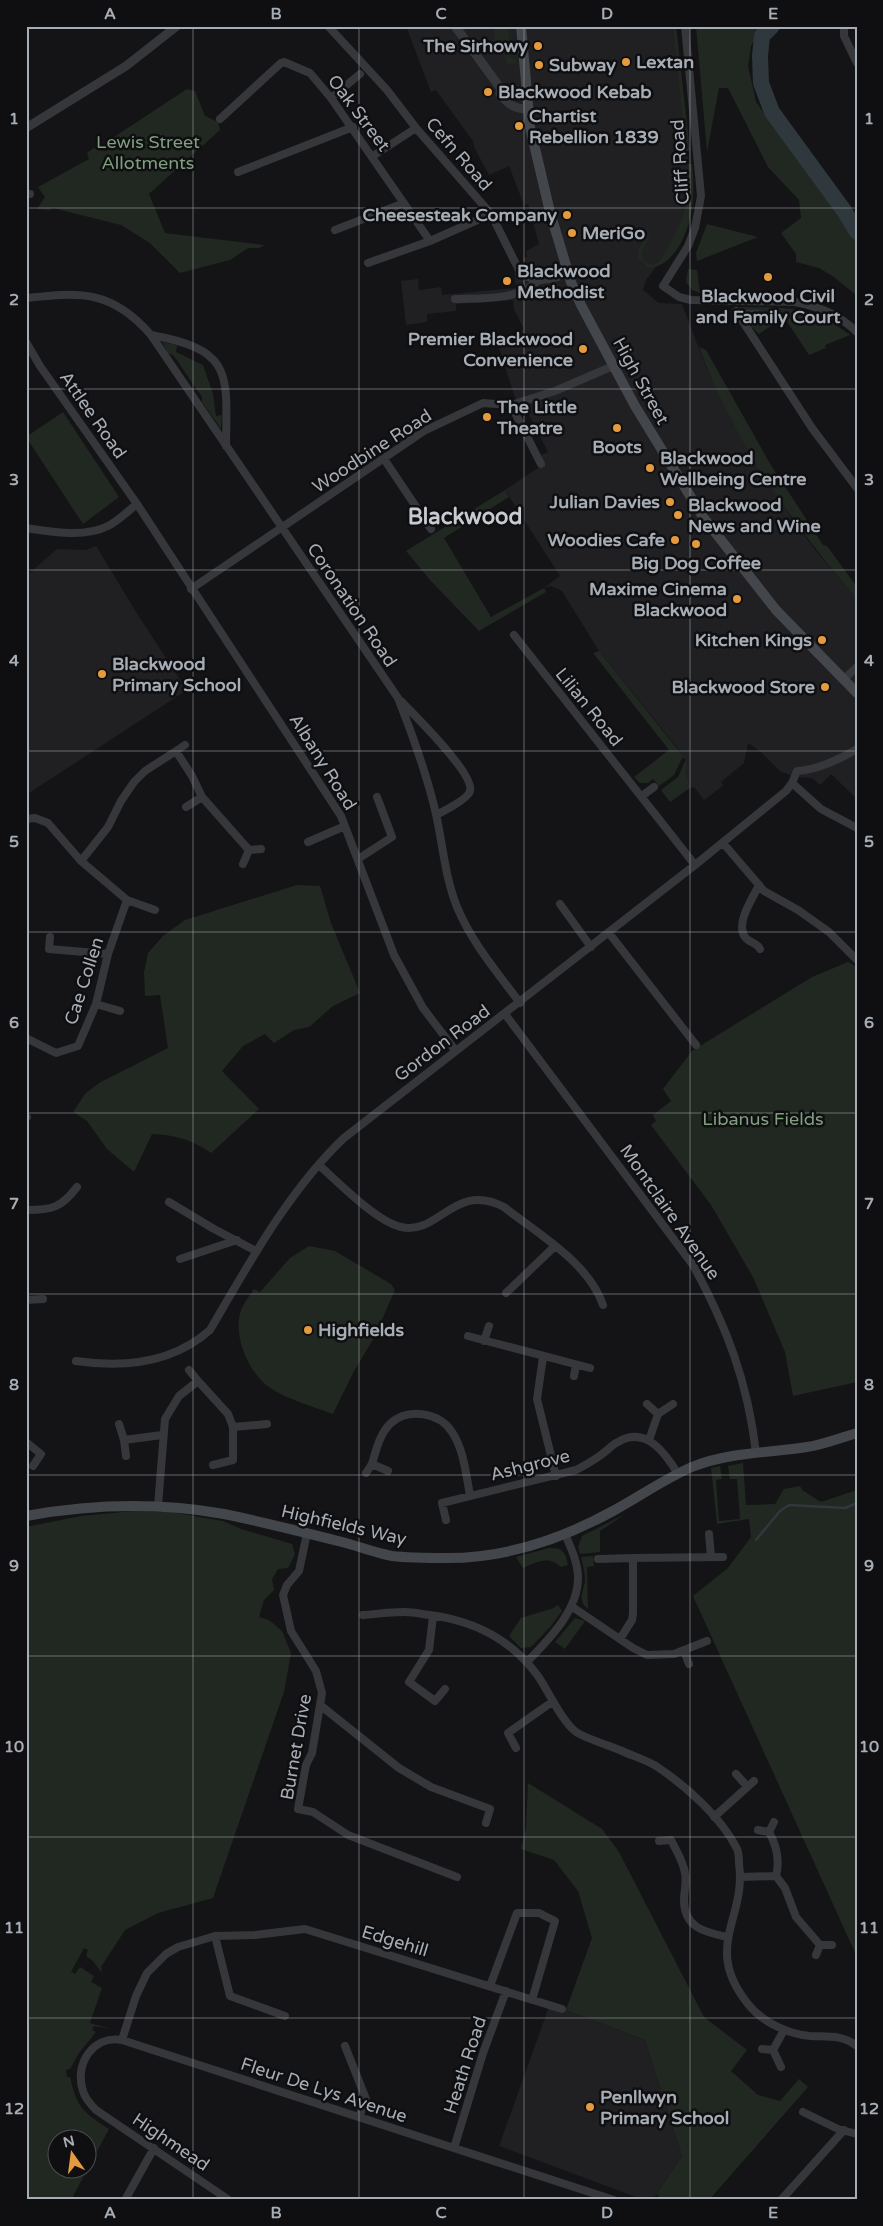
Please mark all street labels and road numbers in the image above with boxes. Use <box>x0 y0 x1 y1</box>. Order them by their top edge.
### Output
street label: Oak Street <box>323 70 395 156</box>
street label: Cefn Road <box>421 113 497 195</box>
street label: Cliff Road <box>666 119 694 205</box>
street label: High Street <box>608 334 674 429</box>
street label: Attlee Road <box>55 367 131 463</box>
street label: Woodbine Road <box>308 404 436 498</box>
street label: Coronation Road <box>302 539 402 671</box>
street label: Lilian Road <box>551 663 627 751</box>
street label: Albany Road <box>285 710 361 814</box>
street label: Cae Collen <box>60 934 108 1028</box>
street label: Gordon Road <box>390 1000 494 1086</box>
street label: Montclaire Avenue <box>615 1140 725 1284</box>
street label: Ashgrove <box>488 1444 572 1486</box>
street label: Highfields Way <box>279 1500 409 1550</box>
street label: Burnet Drive <box>276 1692 316 1802</box>
street label: Edgehill <box>359 1920 431 1962</box>
street label: Heath Road <box>439 2013 491 2117</box>
street label: Fleur De Lys Avenue <box>238 2053 410 2127</box>
street label: Highmead <box>128 2108 214 2176</box>

